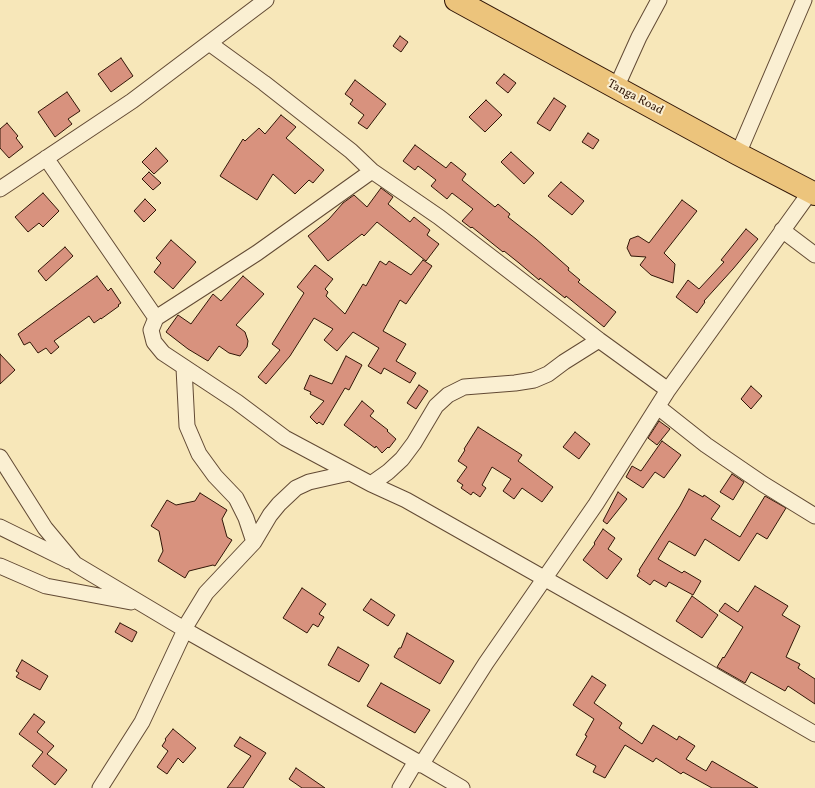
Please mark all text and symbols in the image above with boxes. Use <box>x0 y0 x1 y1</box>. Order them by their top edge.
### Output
street label: Tanga Road <box>605 77 665 119</box>

